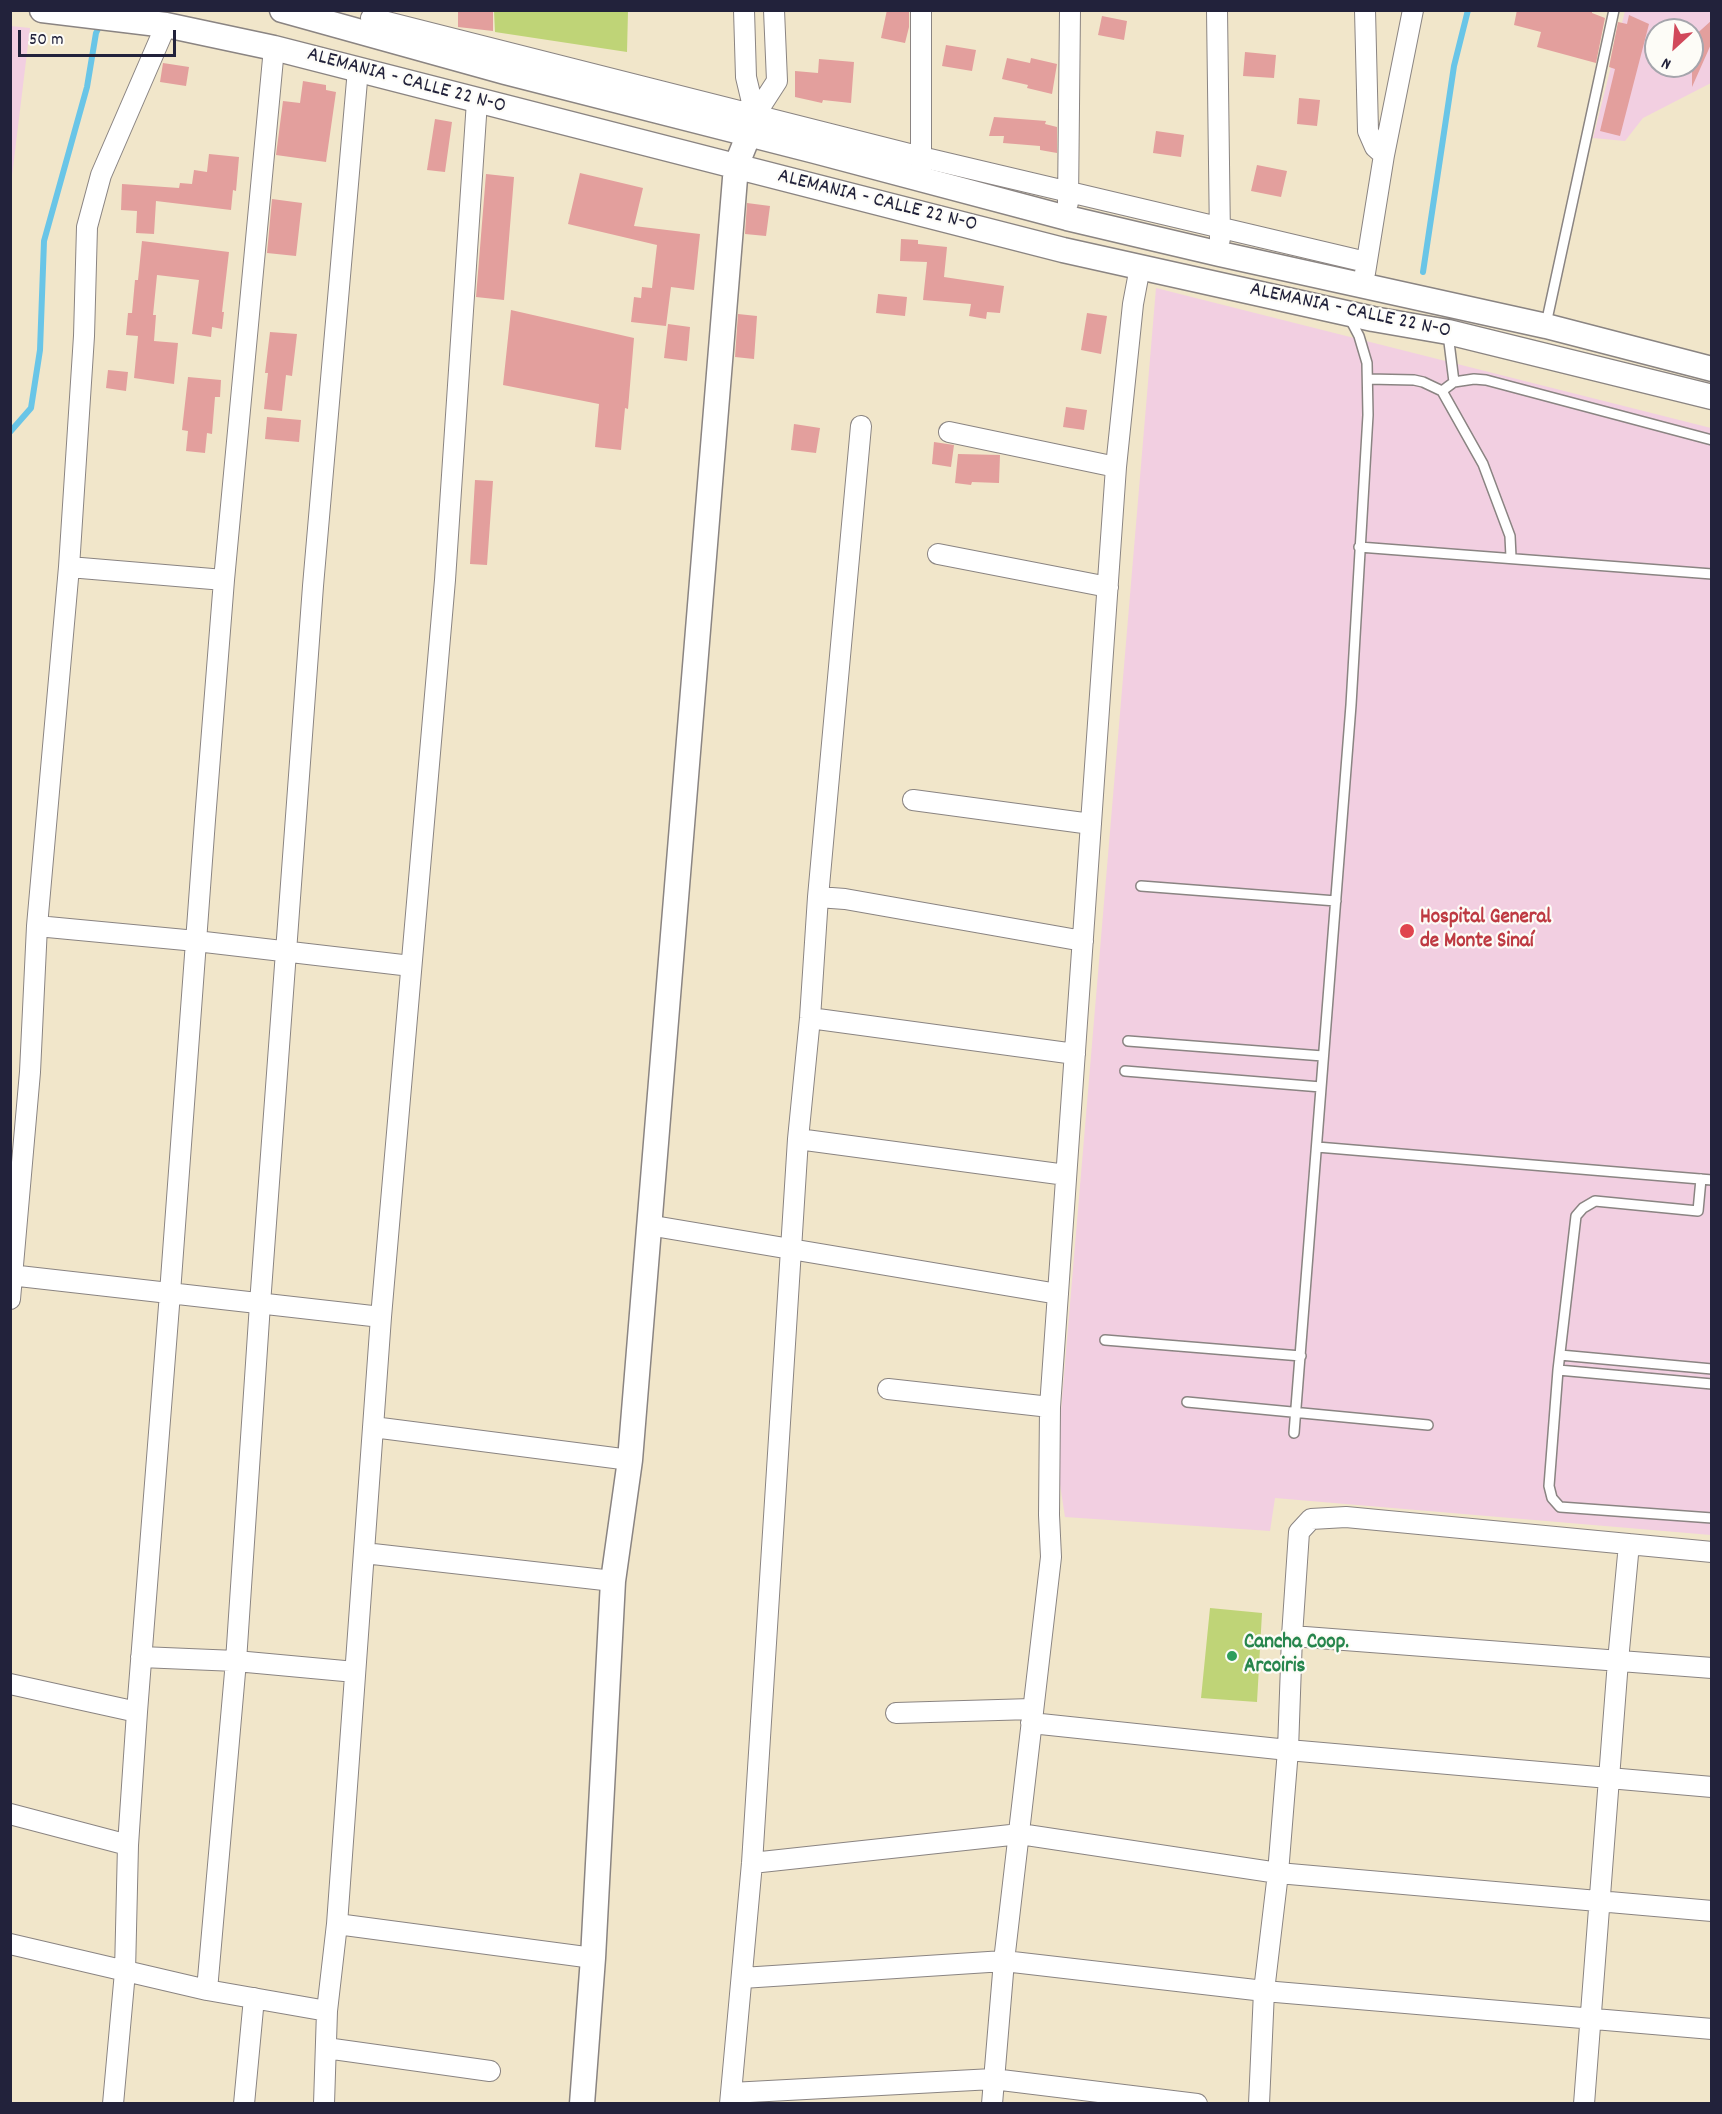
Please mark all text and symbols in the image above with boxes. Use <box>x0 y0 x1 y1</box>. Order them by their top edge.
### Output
scale bar <box>21 18 178 56</box>
north arrow <box>1644 18 1704 78</box>
text: 50 m <box>29 28 64 53</box>
street label: ALEMANIA - CALLE 22 N-O <box>304 43 508 121</box>
text: N <box>1658 51 1675 75</box>
street label: ALEMANIA - CALLE 22 N-O <box>775 165 979 239</box>
street label: ALEMANIA - CALLE 22 N-O <box>1247 278 1453 346</box>
place label: Hospital General de Monte Sinaí <box>1420 906 1551 956</box>
marker: Hospital General de Monte Sinaí <box>1398 922 1416 940</box>
place label: Cancha Coop. Arcoiris <box>1244 1631 1349 1681</box>
marker: Cancha Coop. Arcoiris <box>1225 1649 1239 1663</box>

